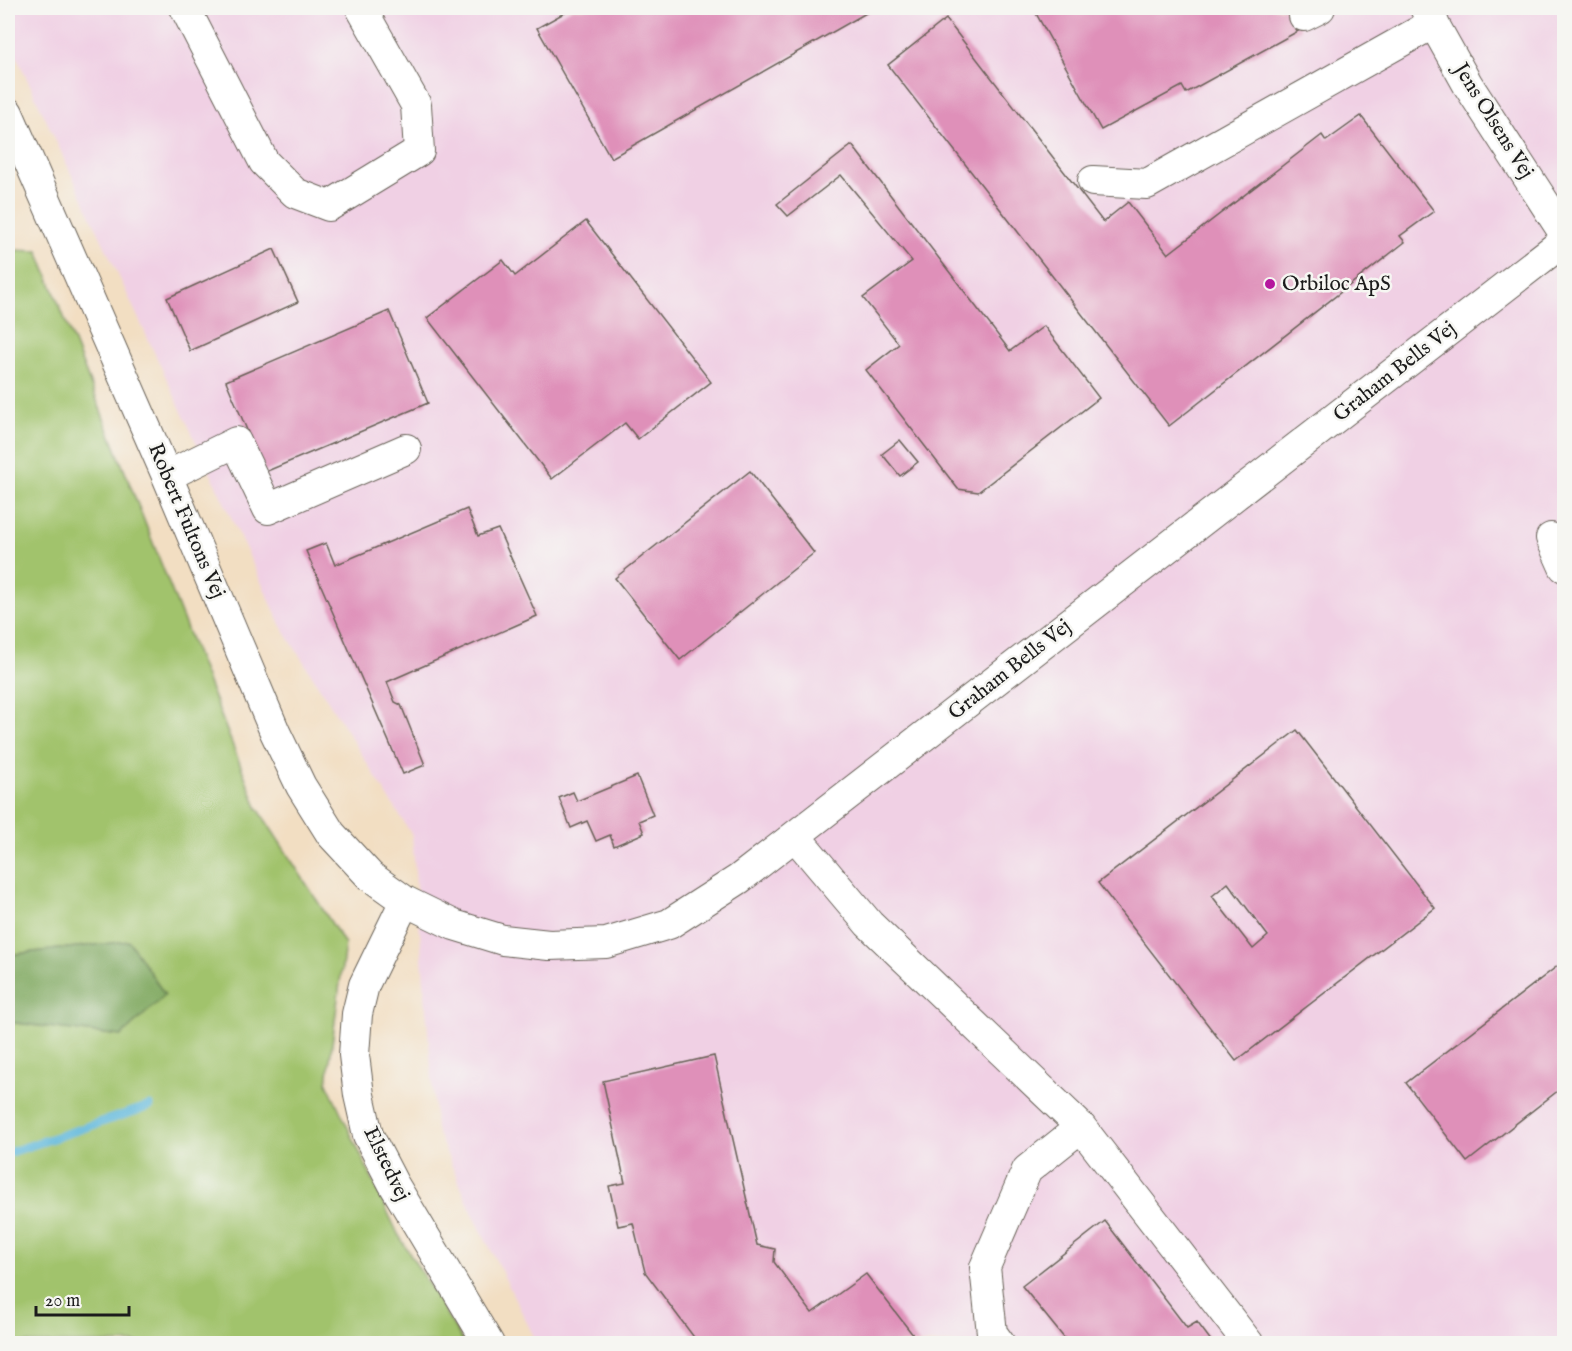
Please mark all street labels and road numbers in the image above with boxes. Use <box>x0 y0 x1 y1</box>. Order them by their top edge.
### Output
street label: Jens Olsens Vej <box>1446 56 1539 184</box>
street label: Graham Bells Vej <box>1328 316 1462 428</box>
street label: Robert Fultons Vej <box>141 439 231 603</box>
street label: Graham Bells Vej <box>943 614 1077 726</box>
street label: Elstedvej <box>356 1122 416 1206</box>

